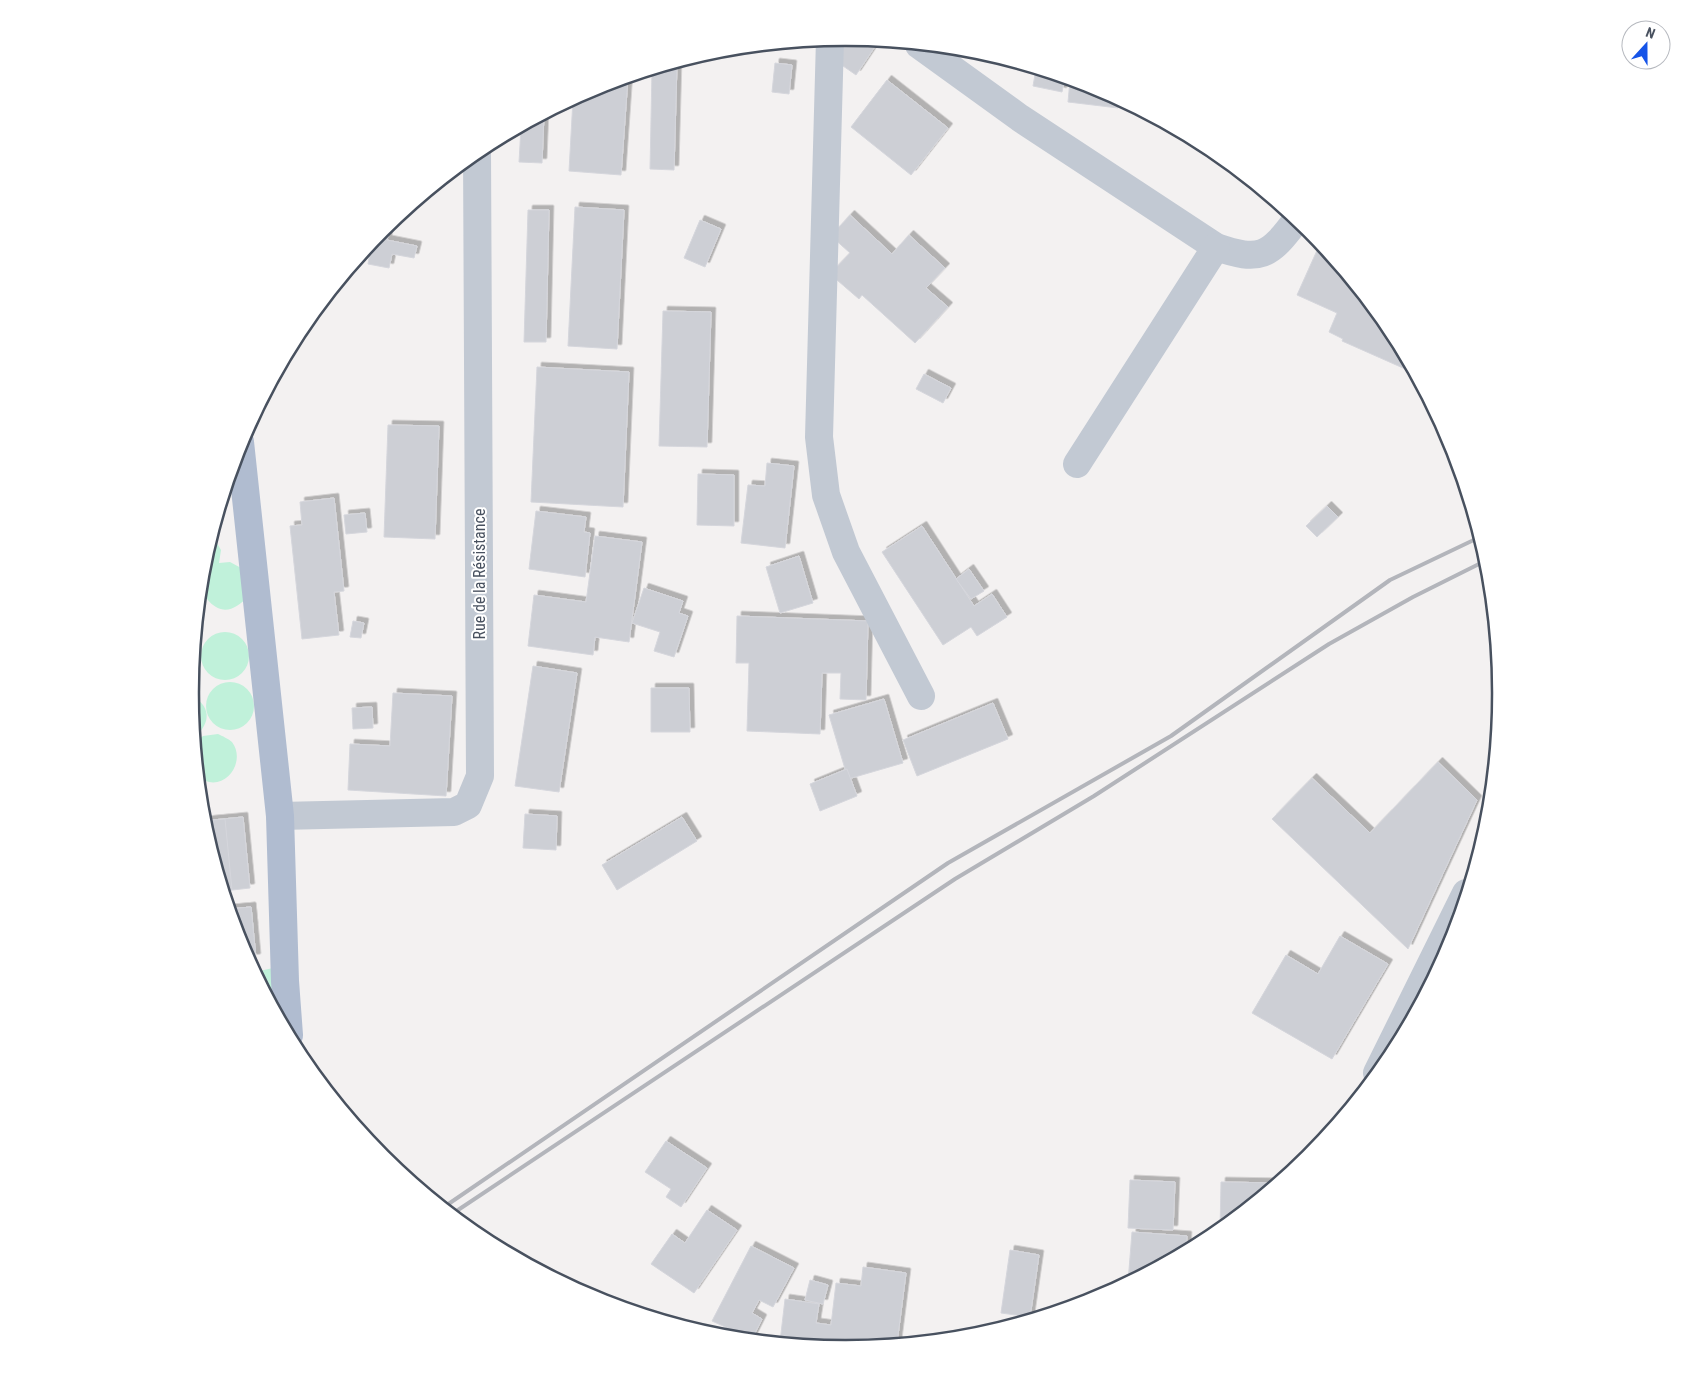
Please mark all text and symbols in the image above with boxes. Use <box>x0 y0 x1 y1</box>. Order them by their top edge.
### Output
north arrow <box>1621 20 1671 70</box>
text: N <box>1644 24 1658 42</box>
street label: Rue de la Résistance <box>470 509 489 639</box>

